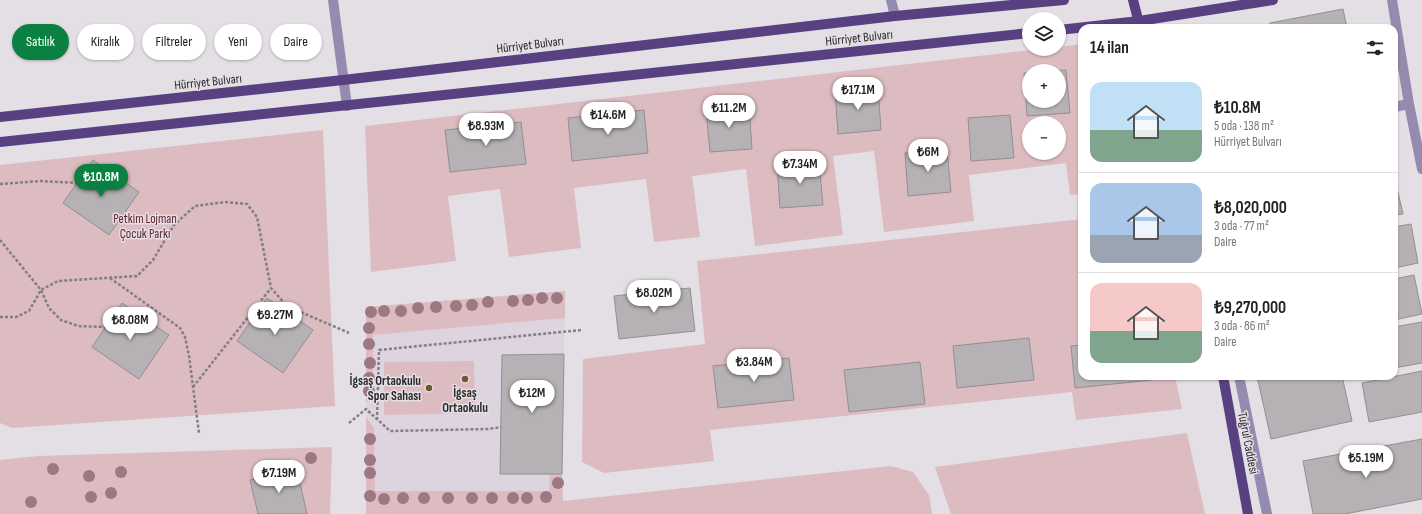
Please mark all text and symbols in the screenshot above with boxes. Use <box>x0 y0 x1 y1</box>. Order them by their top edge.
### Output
map controls <box>1022 12 1066 160</box>
button: layers <box>1022 12 1066 56</box>
chip: Satılık <box>12 24 69 60</box>
chip: Kiralık <box>77 24 134 60</box>
chip: Filtreler <box>142 24 206 60</box>
chip: Yeni <box>214 24 262 60</box>
chip: Daire <box>270 24 322 60</box>
street label: Hürriyet Bulvarı <box>825 27 893 49</box>
street label: Hürriyet Bulvarı <box>495 33 565 57</box>
icon: filters <box>1364 37 1386 59</box>
text: 14 ilan <box>1090 38 1129 58</box>
button: + <box>1022 64 1066 108</box>
street label: Hürriyet Bulvarı <box>174 71 242 93</box>
pin: ₺17.1M <box>825 77 891 111</box>
text: ₺17.1M <box>841 82 875 98</box>
pin: ₺11.2M <box>696 95 762 129</box>
icon: home <box>1122 98 1170 146</box>
text: ₺10.8M <box>1214 98 1261 118</box>
text: ₺11.2M <box>711 100 747 116</box>
pin: ₺14.6M <box>575 102 641 136</box>
text: ₺14.6M <box>590 107 626 123</box>
pin: ₺8.93M <box>453 113 519 147</box>
button: − <box>1022 116 1066 160</box>
text: ₺8.93M <box>468 118 504 134</box>
text: 5 oda · 138 m² <box>1214 118 1274 134</box>
text: Hürriyet Bulvarı <box>1214 134 1282 150</box>
pin: ₺6M <box>909 139 947 173</box>
text: ₺6M <box>917 144 939 160</box>
pin: ₺7.34M <box>767 151 833 185</box>
text: ₺7.34M <box>783 156 817 172</box>
pin: ₺10.8M <box>68 164 134 198</box>
text: ₺10.8M <box>83 169 119 185</box>
text: ₺8,020,000 <box>1214 198 1287 218</box>
icon: home <box>1122 199 1170 247</box>
park label: Petkim Lojman Çocuk Parkı <box>113 211 177 242</box>
text: 3 oda · 77 m² <box>1214 218 1269 234</box>
text: Daire <box>1214 234 1236 250</box>
pin: ₺8.02M <box>621 280 687 314</box>
text: ₺8.02M <box>636 285 672 301</box>
text: ₺9,270,000 <box>1214 298 1286 318</box>
icon: home <box>1122 299 1170 347</box>
pin: ₺9.27M <box>242 302 308 336</box>
pin: ₺8.08M <box>97 307 163 341</box>
text: ₺9.27M <box>257 307 293 323</box>
text: ₺8.08M <box>112 312 148 328</box>
text: 3 oda · 86 m² <box>1214 318 1270 334</box>
text: Daire <box>1214 334 1236 350</box>
pin: ₺3.84M <box>721 349 787 383</box>
text: ₺3.84M <box>736 354 772 370</box>
place label: İgsaş Ortaokulu Spor Sahası <box>350 373 421 404</box>
marker: İgsaş Ortaokulu <box>460 374 470 384</box>
pin: ₺12M <box>508 380 556 414</box>
marker: İgsaş Ortaokulu Spor Sahası <box>424 383 434 393</box>
place label: İgsaş Ortaokulu <box>442 385 488 416</box>
text: ₺12M <box>519 385 545 401</box>
street label: Tuğrul Caddesi <box>1234 411 1262 475</box>
pin: ₺5.19M <box>1333 445 1399 479</box>
text: ₺5.19M <box>1348 450 1384 466</box>
pin: ₺7.19M <box>246 460 312 494</box>
text: ₺7.19M <box>262 465 296 481</box>

